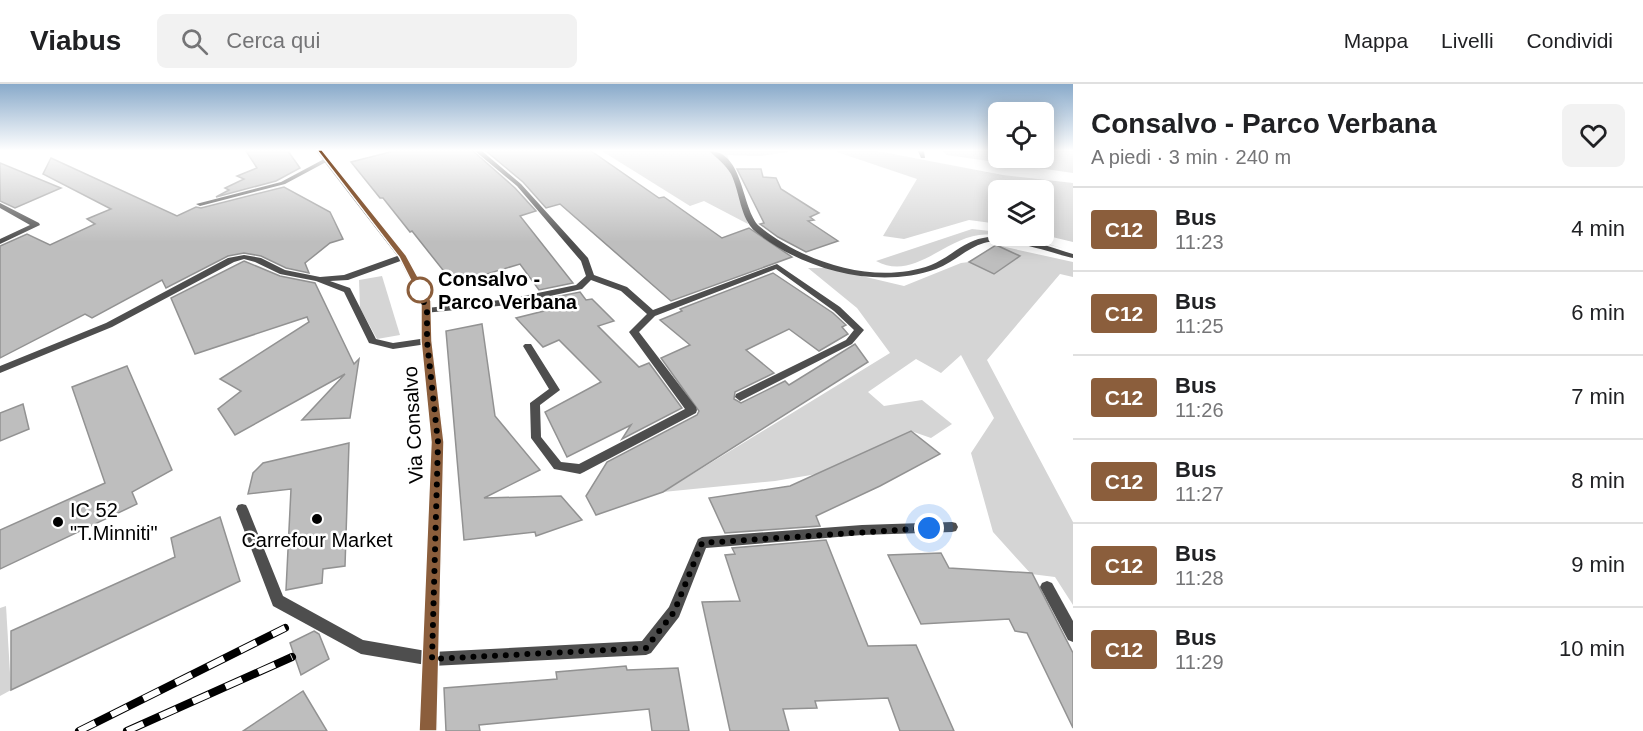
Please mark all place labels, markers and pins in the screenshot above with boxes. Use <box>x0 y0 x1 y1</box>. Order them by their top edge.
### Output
place label: Consalvo - Parco Verbana <box>438 268 578 313</box>
marker: Consalvo - Parco Verbana <box>407 277 433 303</box>
place label: IC 52 "T.Minniti" <box>70 499 158 544</box>
marker: Carrefour Market <box>310 512 324 526</box>
marker: IC 52 "T.Minniti" <box>51 515 65 529</box>
place label: Carrefour Market <box>241 529 393 551</box>

